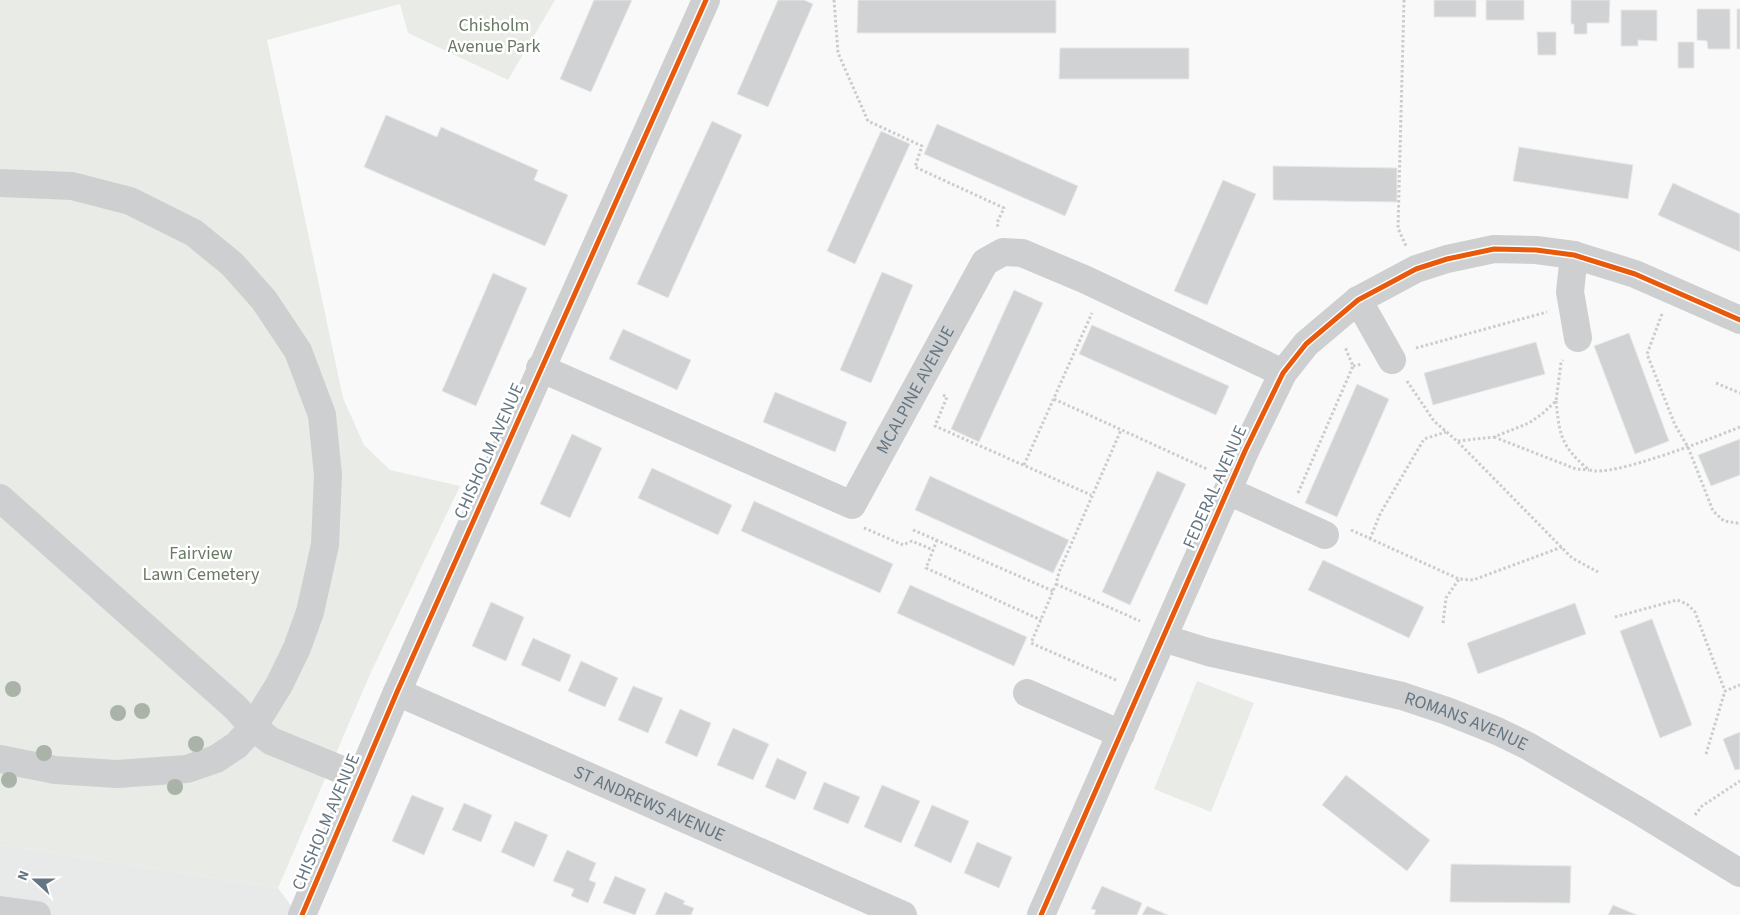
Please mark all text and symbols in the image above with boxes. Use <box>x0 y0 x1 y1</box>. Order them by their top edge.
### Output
park label: Chisholm Avenue Park <box>448 13 540 59</box>
street label: MCALPINE AVENUE <box>870 321 960 458</box>
street label: CHISHOLM AVENUE <box>448 379 530 523</box>
street label: FEDERAL AVENUE <box>1177 422 1253 552</box>
park label: Fairview Lawn Cemetery <box>143 541 260 587</box>
street label: ROMANS AVENUE <box>1401 685 1532 757</box>
street label: CHISHOLM AVENUE <box>286 750 366 894</box>
street label: ST ANDREWS AVENUE <box>570 759 729 848</box>
north arrow <box>10 855 60 905</box>
text: N <box>13 868 35 884</box>

